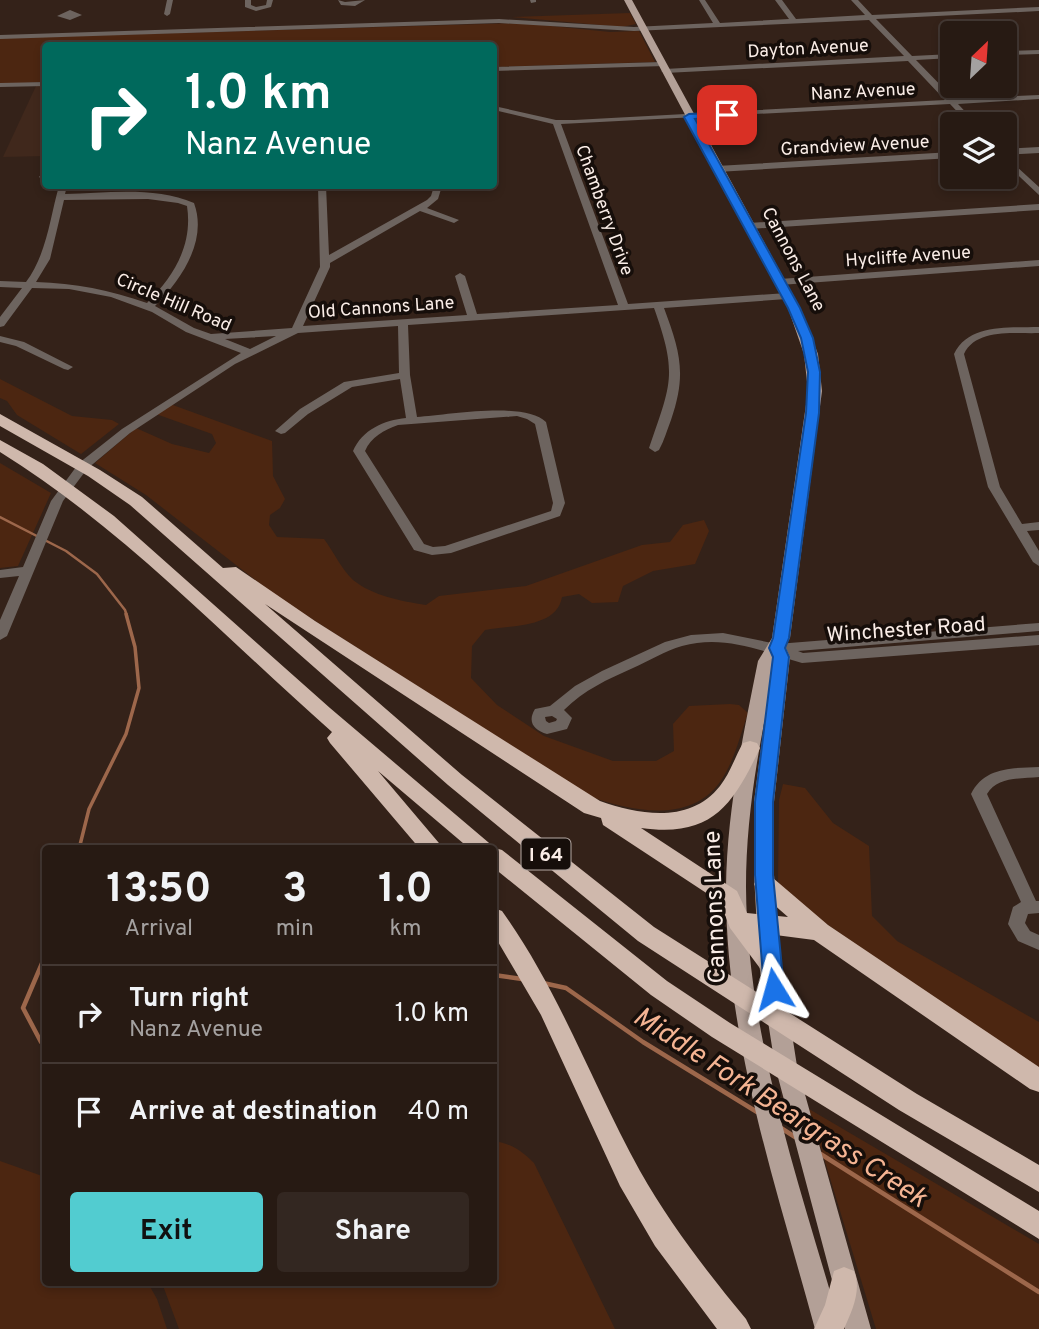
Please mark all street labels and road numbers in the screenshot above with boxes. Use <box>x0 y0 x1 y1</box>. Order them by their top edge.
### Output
street label: Dayton Avenue <box>747 35 869 64</box>
street label: Nanz Avenue <box>810 78 916 107</box>
street label: Grandview Avenue <box>780 131 930 162</box>
street label: Chamberry Drive <box>569 142 638 279</box>
street label: Cannons Lane <box>756 204 830 316</box>
street label: Hycliffe Avenue <box>845 242 972 273</box>
street label: Circle Hill Road <box>112 269 234 338</box>
street label: Old Cannons Lane <box>307 292 455 325</box>
street label: Winchester Road <box>826 611 987 650</box>
street label: Cannons Lane <box>698 830 734 984</box>
road number: I 64 <box>522 838 570 870</box>

